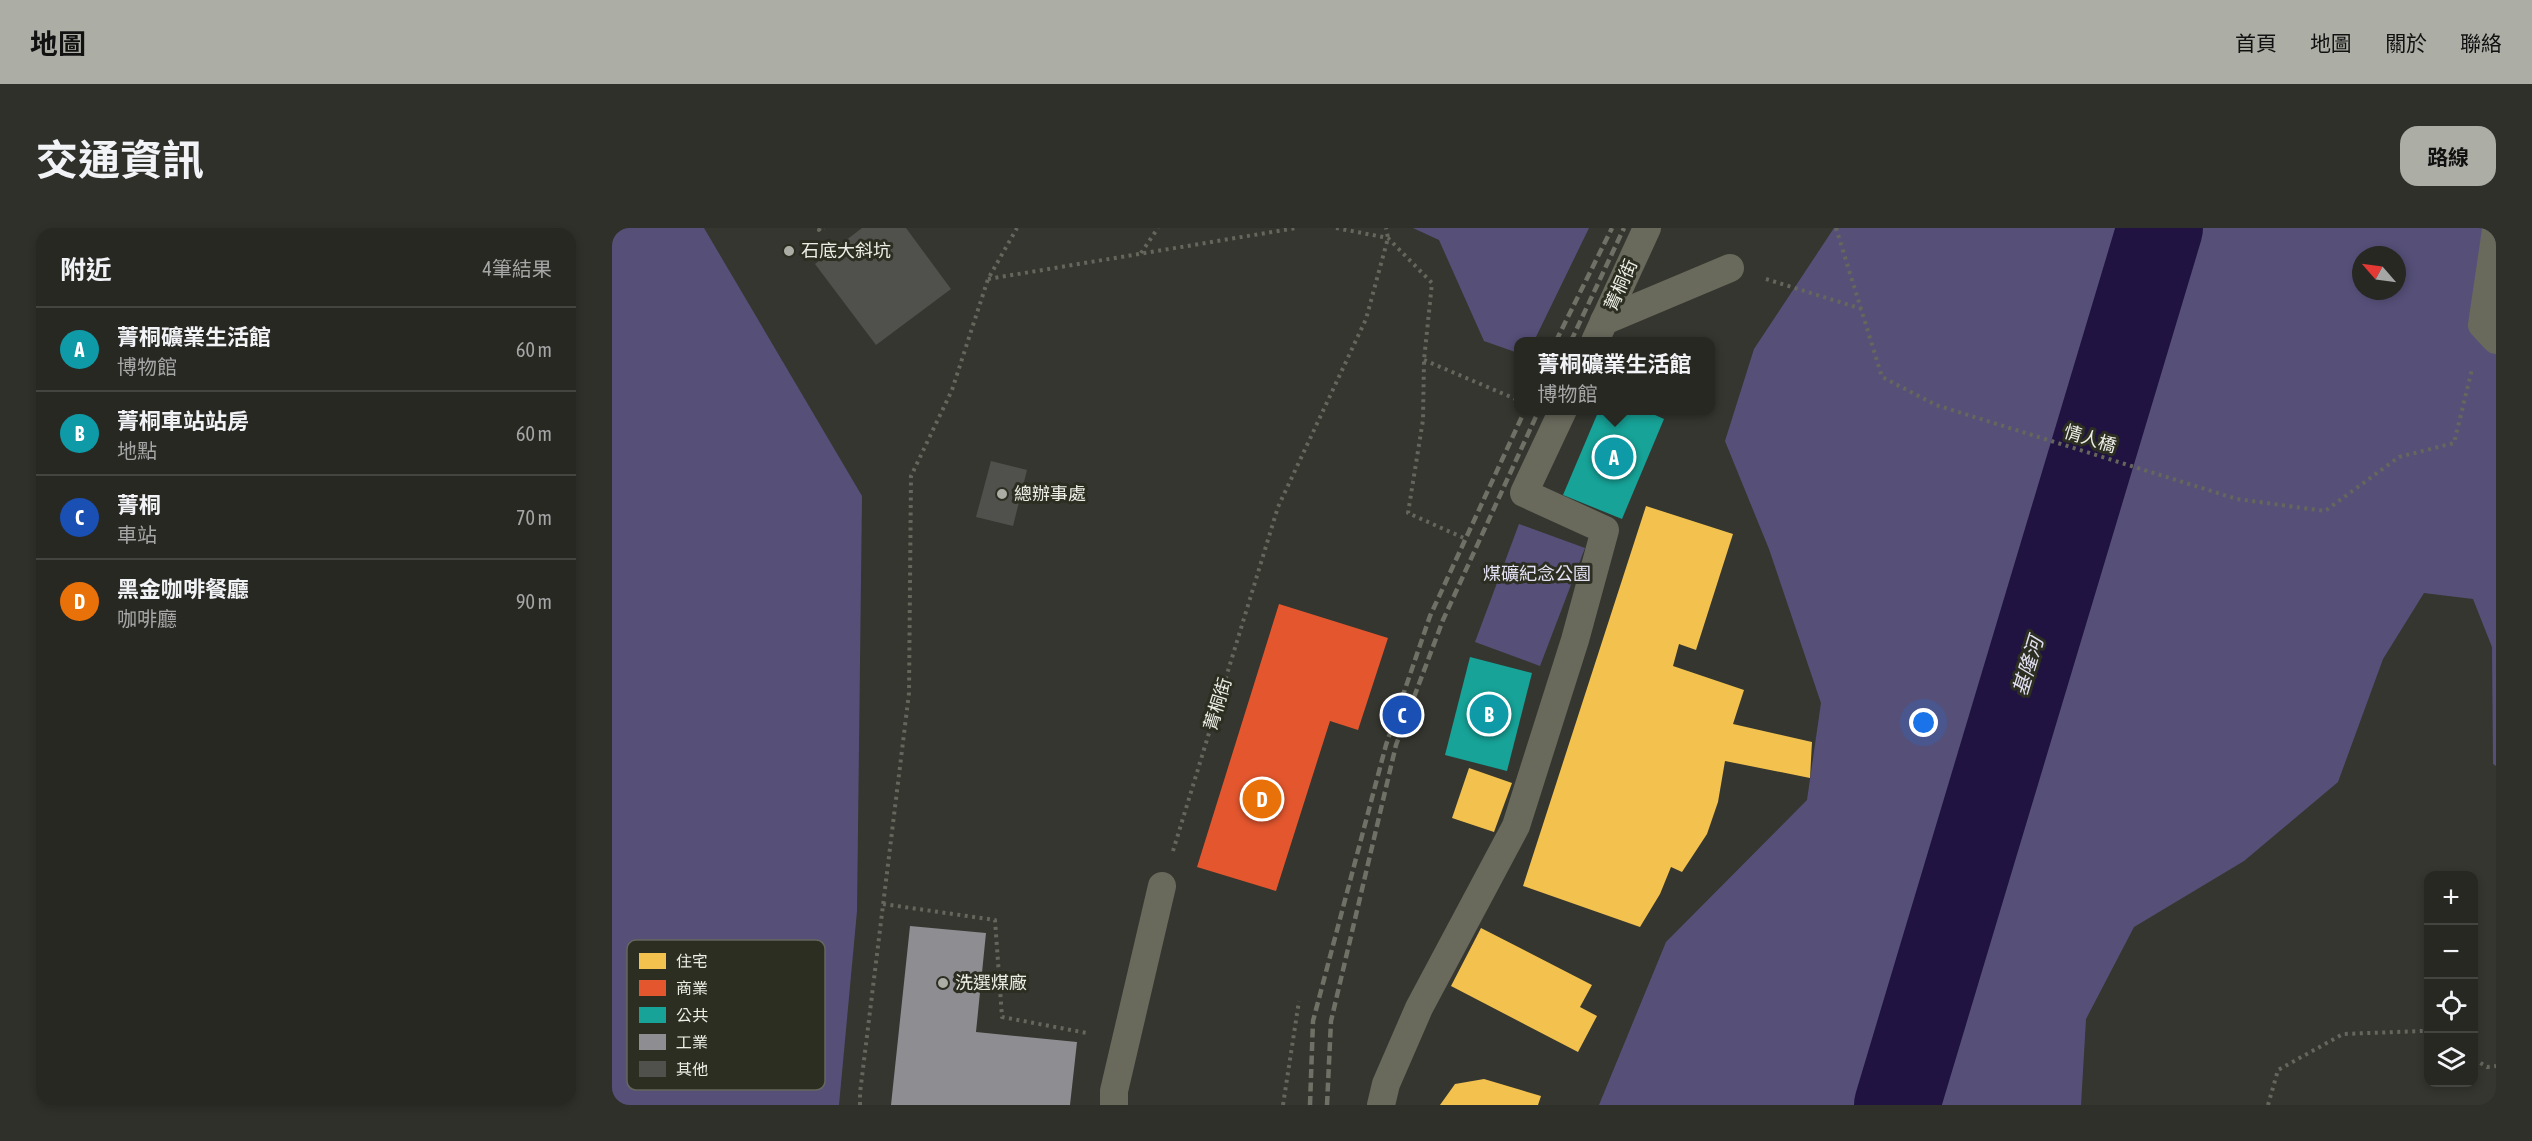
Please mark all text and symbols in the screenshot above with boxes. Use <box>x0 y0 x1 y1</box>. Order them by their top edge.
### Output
text: 地圖 <box>30 28 86 60</box>
text: 首頁 <box>2235 31 2277 55</box>
text: 地圖 <box>2310 31 2352 55</box>
text: 關於 <box>2385 31 2427 55</box>
text: 聯絡 <box>2460 31 2502 55</box>
button: 路線 <box>2400 126 2496 186</box>
text: 交通資訊 <box>36 136 204 184</box>
place label: 石底大斜坑 <box>801 240 891 261</box>
marker: 石底大斜坑 <box>782 244 796 258</box>
north arrow <box>2352 246 2406 300</box>
text: 附近 <box>60 255 112 285</box>
street label: 菁桐街 <box>1600 256 1641 314</box>
text: 4筆結果 <box>483 257 552 280</box>
text: 菁桐礦業生活館 <box>117 324 271 350</box>
popup <box>1514 337 1715 415</box>
text: A <box>75 338 84 361</box>
text: 60 m <box>516 338 552 361</box>
text: 菁桐礦業生活館 <box>1537 351 1692 377</box>
text: 博物館 <box>117 355 177 378</box>
text: 博物館 <box>1537 382 1597 405</box>
text: 菁桐車站站房 <box>117 408 249 434</box>
street label: 情人橋 <box>2061 421 2119 456</box>
text: B <box>75 422 84 445</box>
text: 60 m <box>516 422 552 445</box>
pin: A <box>1594 434 1634 480</box>
text: 地點 <box>117 439 157 462</box>
place label: 總辦事處 <box>1014 483 1086 504</box>
marker: 總辦事處 <box>995 487 1009 501</box>
text: 菁桐 <box>117 492 161 518</box>
text: C <box>75 506 84 529</box>
text: 70 m <box>516 506 552 529</box>
text: 車站 <box>117 523 157 546</box>
park label: 煤礦紀念公園 <box>1483 563 1591 584</box>
text: 黑金咖啡餐廳 <box>117 576 249 602</box>
text: D <box>74 590 85 613</box>
text: 90 m <box>516 590 552 613</box>
text: 咖啡廳 <box>117 607 177 630</box>
water label: 基隆河 <box>2008 630 2048 698</box>
street label: 菁桐街 <box>1200 675 1235 733</box>
pin: C <box>1382 692 1422 738</box>
pin: B <box>1470 692 1508 736</box>
your location <box>1909 708 1938 737</box>
pin: D <box>1242 776 1282 822</box>
map controls <box>2424 871 2478 1087</box>
button: + <box>2424 871 2478 925</box>
button: − <box>2424 925 2478 979</box>
legend <box>627 940 825 1090</box>
text: 住宅 <box>676 952 708 970</box>
place label: 洗選煤廠 <box>955 972 1027 993</box>
marker: 洗選煤廠 <box>936 976 950 990</box>
text: 商業 <box>676 979 708 997</box>
button: locate <box>2424 979 2478 1033</box>
text: 公共 <box>676 1006 708 1024</box>
text: 工業 <box>676 1033 708 1051</box>
button: layers <box>2424 1033 2478 1087</box>
text: 其他 <box>676 1060 708 1078</box>

